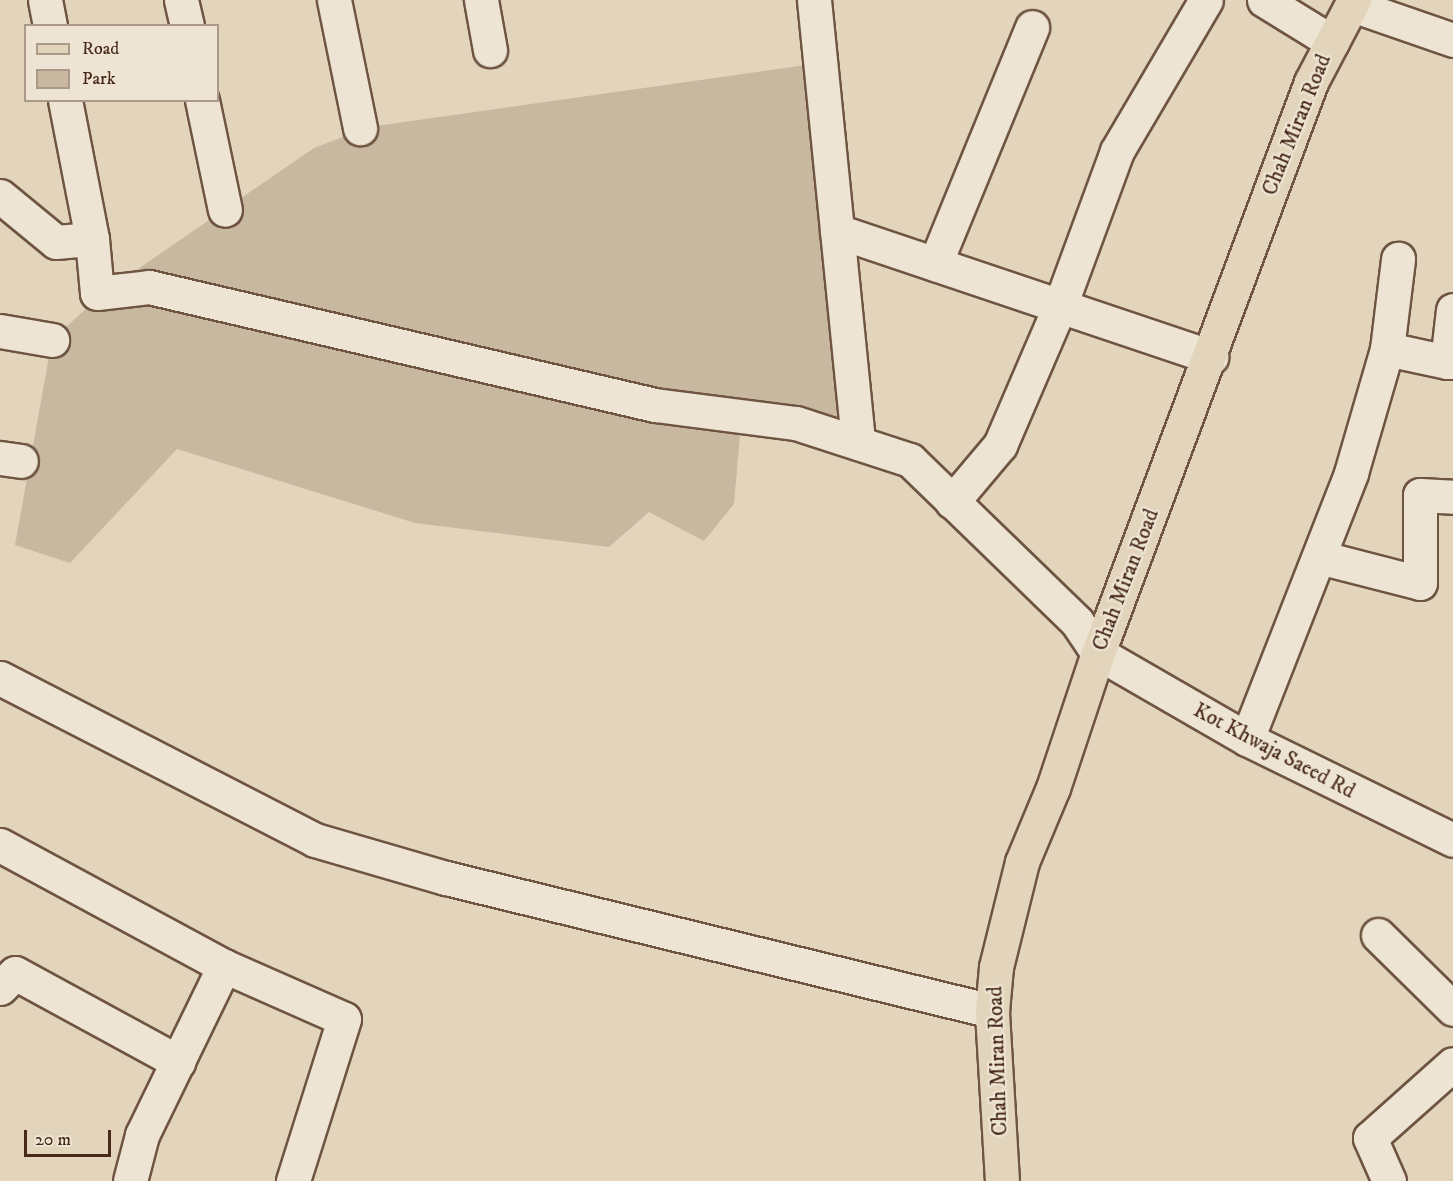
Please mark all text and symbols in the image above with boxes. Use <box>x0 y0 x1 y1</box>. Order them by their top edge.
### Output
legend <box>24 24 219 102</box>
text: Road <box>82 38 119 60</box>
street label: Chah Miran Road <box>1257 51 1337 199</box>
text: Park <box>82 68 116 90</box>
street label: Chah Miran Road <box>1087 506 1165 654</box>
street label: Kot Khwaja Saeed Rd <box>1189 698 1359 804</box>
street label: Chah Miran Road <box>983 986 1013 1136</box>
scale bar <box>27 1118 114 1156</box>
text: 20 m <box>35 1129 71 1151</box>

